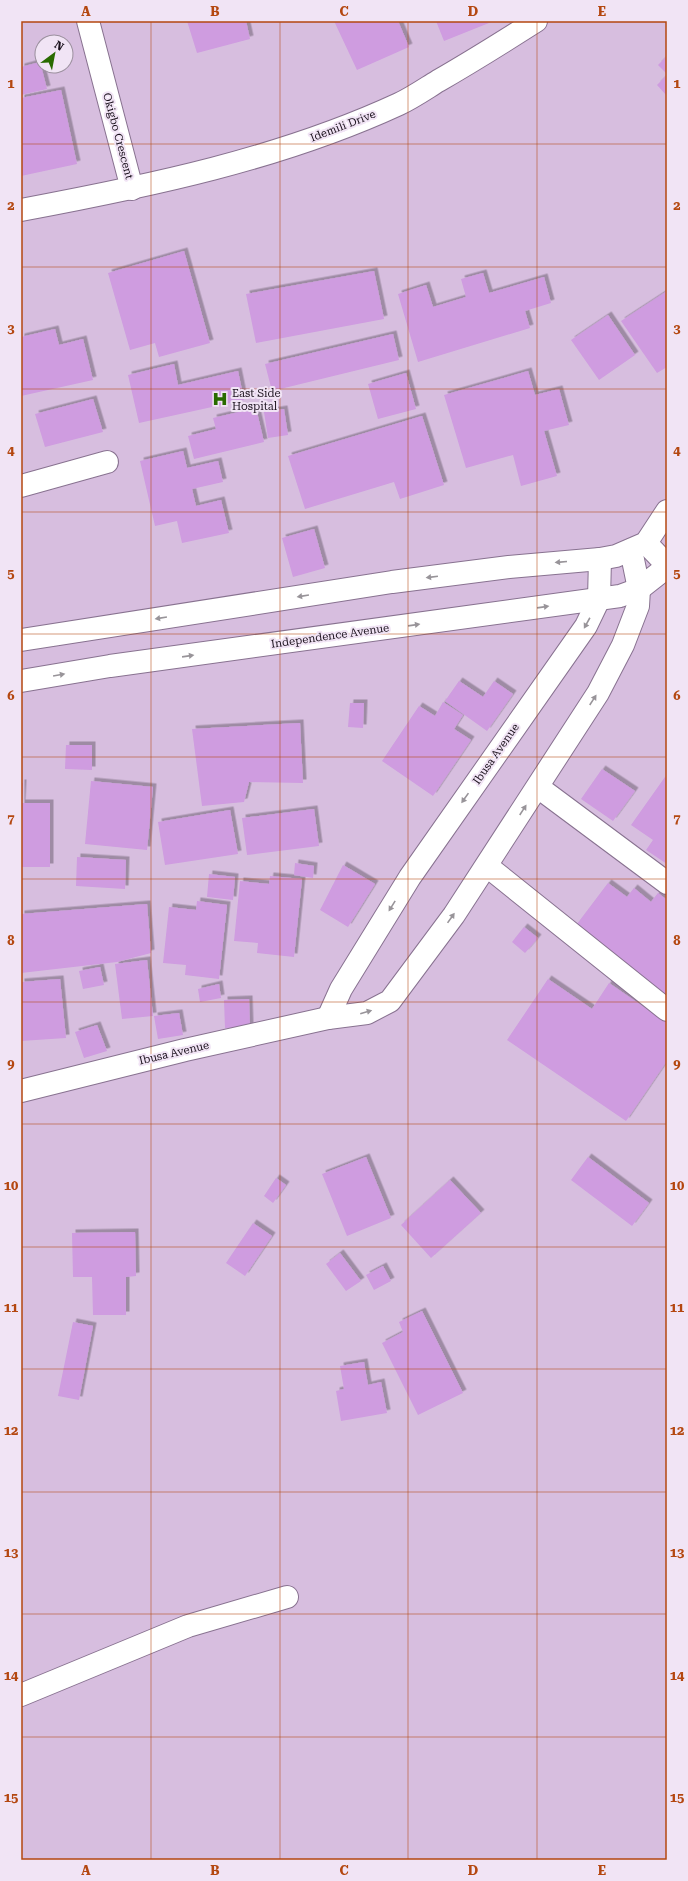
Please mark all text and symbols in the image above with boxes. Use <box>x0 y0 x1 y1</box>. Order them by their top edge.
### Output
text: A <box>81 4 91 19</box>
text: B <box>210 4 220 19</box>
text: C <box>339 4 349 19</box>
text: D <box>468 4 478 19</box>
text: E <box>598 4 606 19</box>
north arrow <box>34 34 74 74</box>
text: N <box>52 38 67 54</box>
text: 1 <box>7 76 15 91</box>
text: 1 <box>673 76 681 91</box>
street label: Okigbo Crescent <box>100 91 136 181</box>
street label: Idemili Drive <box>308 108 378 144</box>
text: 2 <box>7 198 15 213</box>
text: 2 <box>673 198 681 213</box>
text: 3 <box>7 321 15 336</box>
text: 3 <box>673 321 681 336</box>
place label: East Side Hospital <box>232 387 281 413</box>
hospital icon: East Side Hospital <box>211 390 229 408</box>
text: 4 <box>7 443 15 458</box>
text: 4 <box>673 443 681 458</box>
one-way arrow <box>555 559 567 566</box>
text: 5 <box>7 566 15 581</box>
text: 5 <box>673 566 681 581</box>
one-way arrow <box>426 574 438 580</box>
one-way arrow <box>297 593 309 599</box>
one-way arrow <box>537 604 549 610</box>
one-way arrow <box>155 615 167 621</box>
one-way arrow <box>584 617 591 629</box>
street label: Independence Avenue <box>270 621 390 651</box>
one-way arrow <box>408 622 420 628</box>
one-way arrow <box>182 653 194 659</box>
one-way arrow <box>53 672 66 678</box>
text: 6 <box>7 688 15 703</box>
text: 6 <box>673 688 681 703</box>
one-way arrow <box>590 694 597 706</box>
street label: Ibusa Avenue <box>470 721 522 787</box>
one-way arrow <box>461 793 469 804</box>
one-way arrow <box>519 804 527 815</box>
text: 7 <box>7 811 15 826</box>
text: 7 <box>673 811 681 826</box>
one-way arrow <box>388 901 396 911</box>
one-way arrow <box>447 913 455 923</box>
text: 8 <box>7 933 15 948</box>
text: 8 <box>673 933 681 948</box>
one-way arrow <box>360 1009 372 1015</box>
street label: Ibusa Avenue <box>138 1039 210 1067</box>
text: 9 <box>7 1056 15 1071</box>
text: 9 <box>673 1056 681 1071</box>
text: 10 <box>4 1178 18 1193</box>
text: 10 <box>670 1178 684 1193</box>
text: 11 <box>4 1300 18 1315</box>
text: 11 <box>670 1300 684 1315</box>
text: 12 <box>4 1423 18 1438</box>
text: 12 <box>670 1423 684 1438</box>
text: 13 <box>4 1545 18 1560</box>
text: 13 <box>670 1545 684 1560</box>
text: 14 <box>4 1668 19 1683</box>
text: 14 <box>670 1668 685 1683</box>
text: 15 <box>4 1790 18 1805</box>
text: 15 <box>670 1790 684 1805</box>
text: A <box>81 1863 91 1878</box>
text: B <box>210 1863 220 1878</box>
text: C <box>339 1863 349 1878</box>
text: D <box>468 1863 478 1878</box>
text: E <box>598 1863 606 1878</box>

